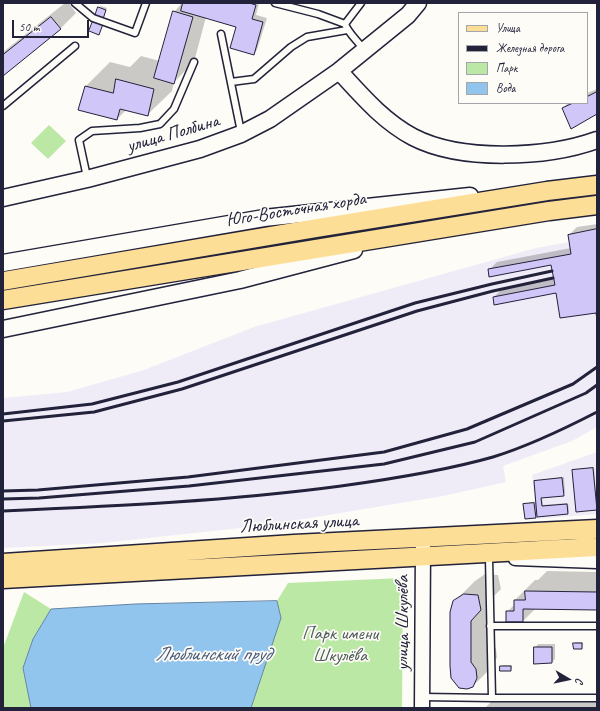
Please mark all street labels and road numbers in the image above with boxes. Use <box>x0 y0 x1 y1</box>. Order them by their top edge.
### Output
street label: улица Полбина <box>124 110 222 158</box>
street label: Юго-Восточная хорда <box>225 188 367 232</box>
street label: Люблинская улица <box>239 510 359 538</box>
street label: улица Шкулёва <box>392 575 414 671</box>

